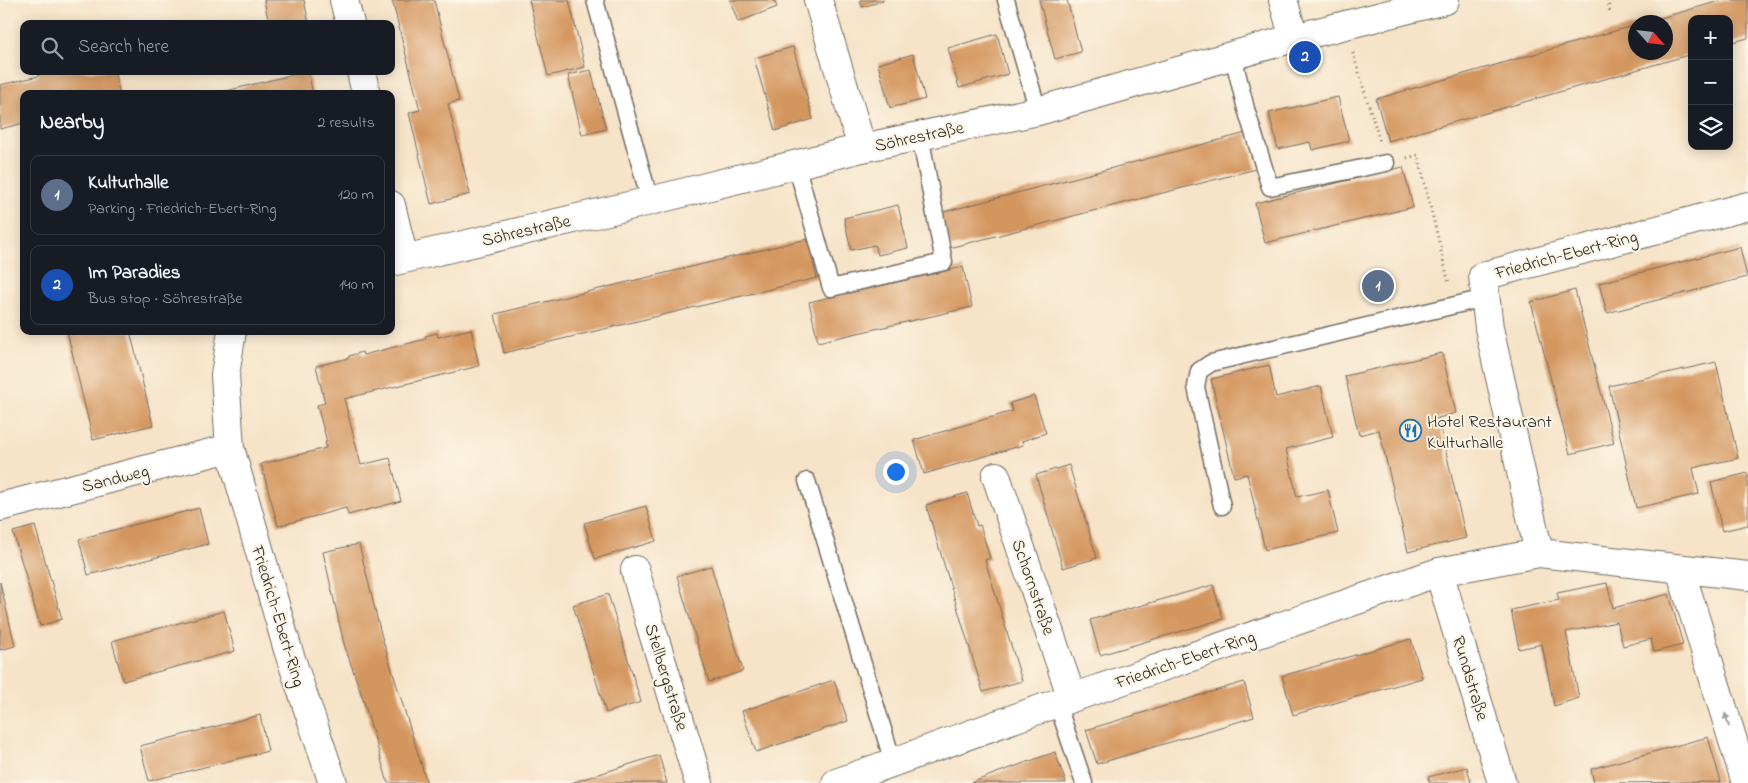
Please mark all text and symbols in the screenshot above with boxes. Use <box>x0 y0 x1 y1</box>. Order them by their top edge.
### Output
north arrow <box>1628 15 1673 60</box>
map controls <box>1688 15 1733 150</box>
button: + <box>1688 15 1733 60</box>
search box <box>20 20 395 75</box>
icon: search <box>38 34 66 62</box>
text: Search here <box>78 34 169 61</box>
pin: 2 <box>1289 38 1321 76</box>
button: − <box>1688 60 1733 105</box>
button: layers <box>1688 105 1733 150</box>
text: Nearby <box>40 108 104 138</box>
text: 2 results <box>317 111 375 135</box>
street label: Söhrestraße <box>872 116 967 160</box>
text: Kulturhalle <box>88 170 168 197</box>
text: 1 <box>54 183 60 207</box>
text: 120 m <box>338 183 374 207</box>
text: Parking · Friedrich-Ebert-Ring <box>88 197 276 221</box>
street label: Söhrestraße <box>479 209 574 255</box>
street label: Friedrich-Ebert-Ring <box>1492 224 1641 289</box>
text: Im Paradies <box>88 260 181 287</box>
pin: 1 <box>1362 267 1394 305</box>
text: 2 <box>53 273 61 297</box>
text: 140 m <box>339 273 374 297</box>
text: Bus stop · Söhrestraße <box>88 287 242 311</box>
place label: Hotel Restaurant Kulturhalle <box>1427 410 1552 457</box>
restaurant icon: Hotel Restaurant Kulturhalle <box>1399 419 1423 443</box>
street label: Sandweg <box>79 459 152 502</box>
your location <box>883 459 909 485</box>
street label: Schornstraße <box>1004 536 1061 640</box>
street label: Friedrich-Ebert-Ring <box>242 542 311 691</box>
street label: Stellbergstraße <box>635 621 694 736</box>
street label: Friedrich-Ebert-Ring <box>1111 625 1259 698</box>
street label: Rundstraße <box>1444 633 1495 725</box>
one-way arrow <box>1722 712 1730 727</box>

